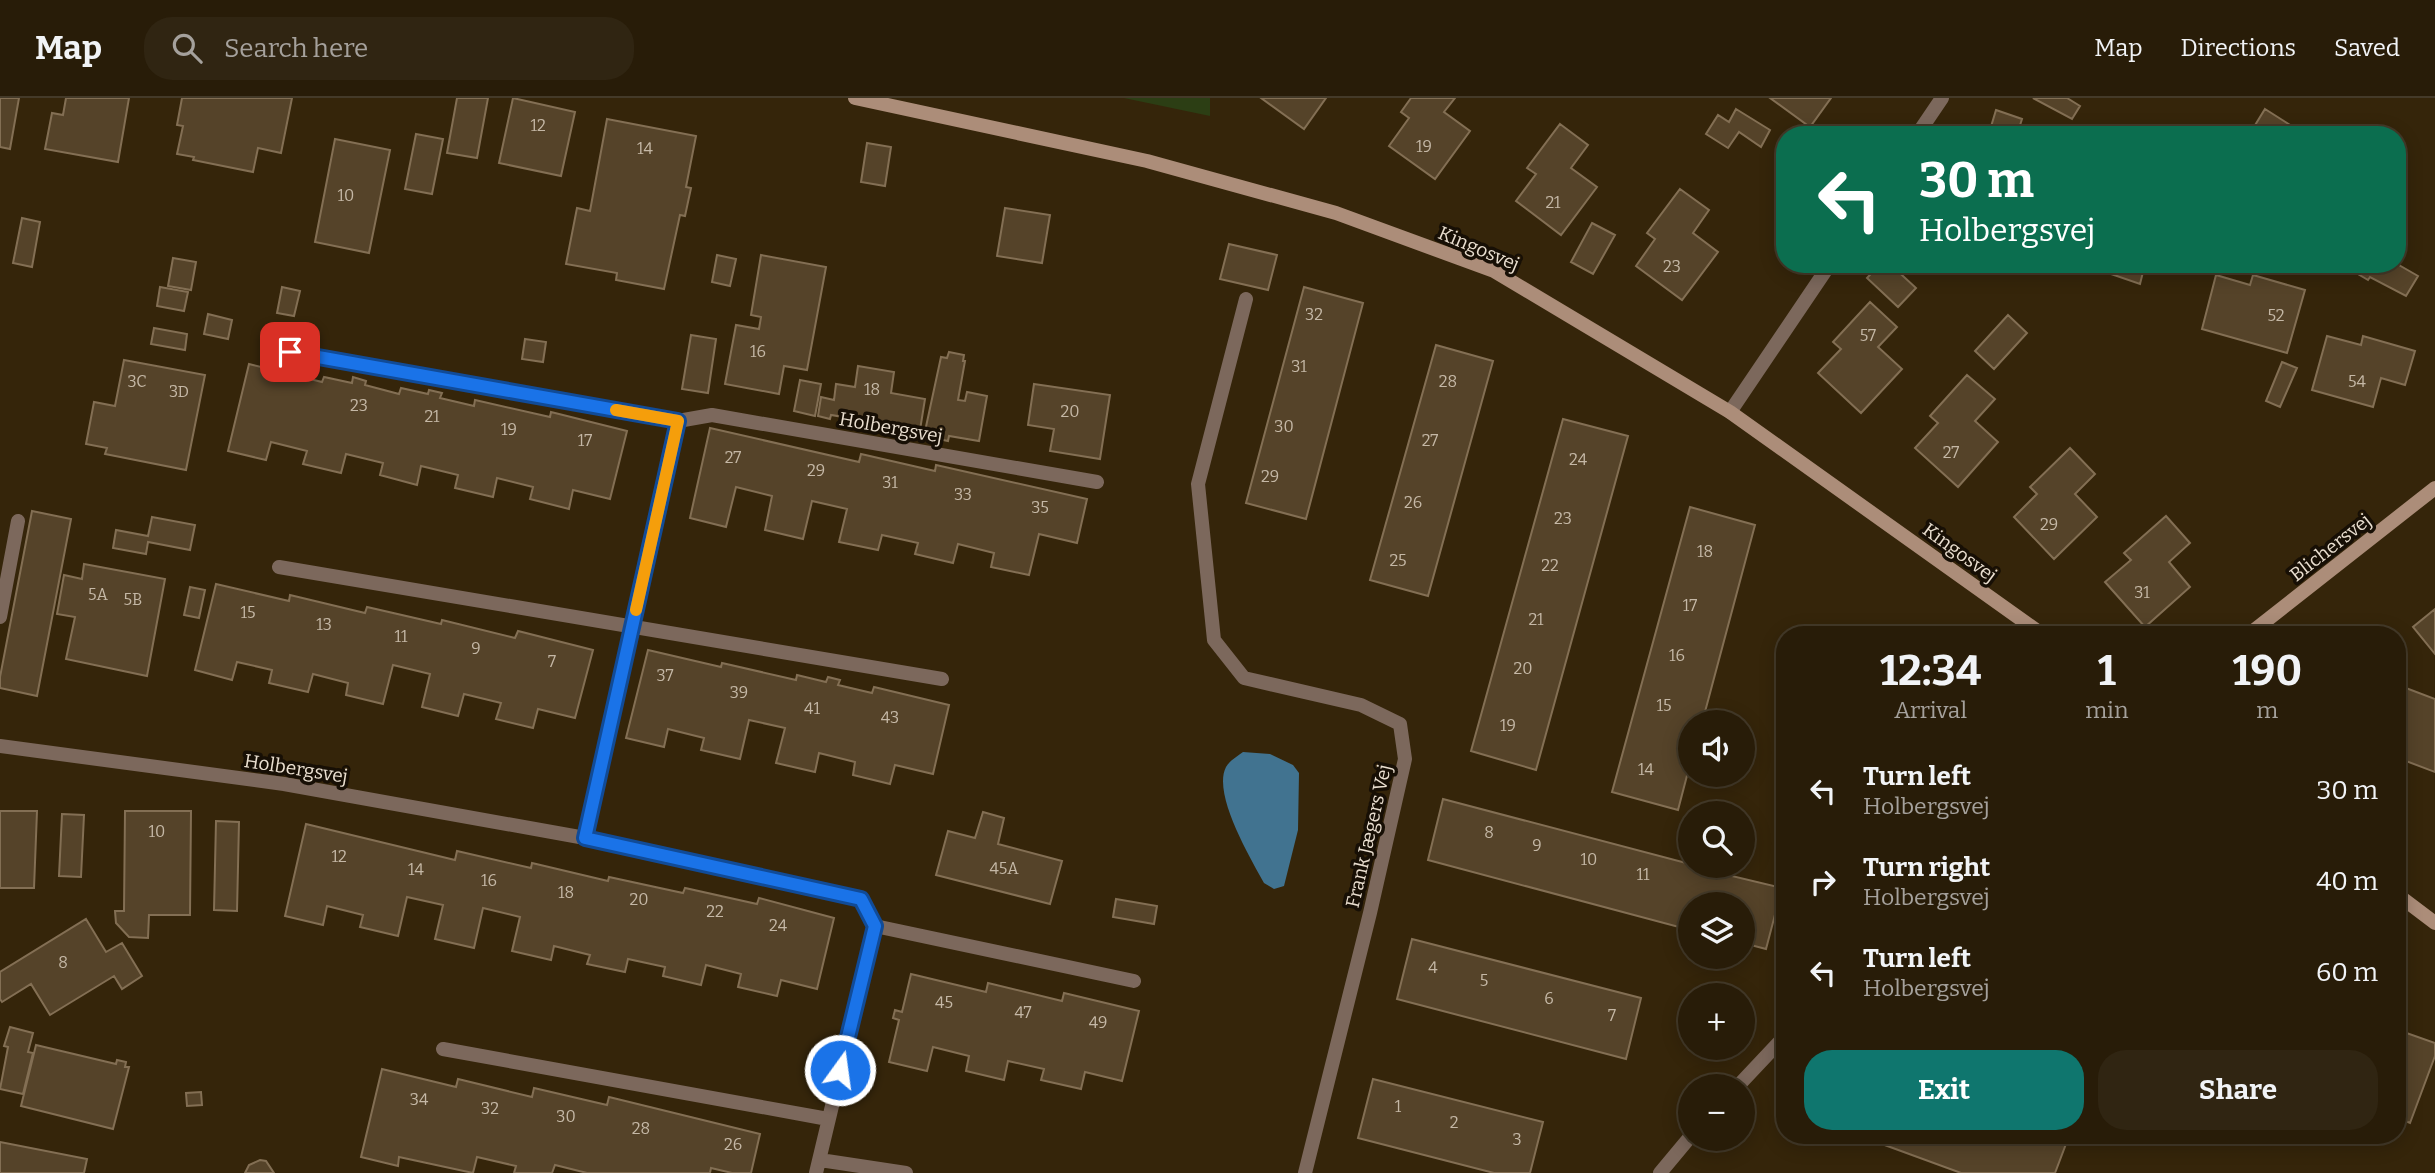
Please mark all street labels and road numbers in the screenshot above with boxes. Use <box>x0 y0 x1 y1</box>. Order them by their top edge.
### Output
street label: Kingosvej <box>1435 221 1523 276</box>
street label: Holbergsvej <box>837 407 944 448</box>
street label: Blichersvej <box>2285 509 2375 586</box>
street label: Kingosvej <box>1918 518 2001 587</box>
street label: Holbergsvej <box>242 749 349 788</box>
street label: Frank Jægers Vej <box>1341 762 1396 910</box>

